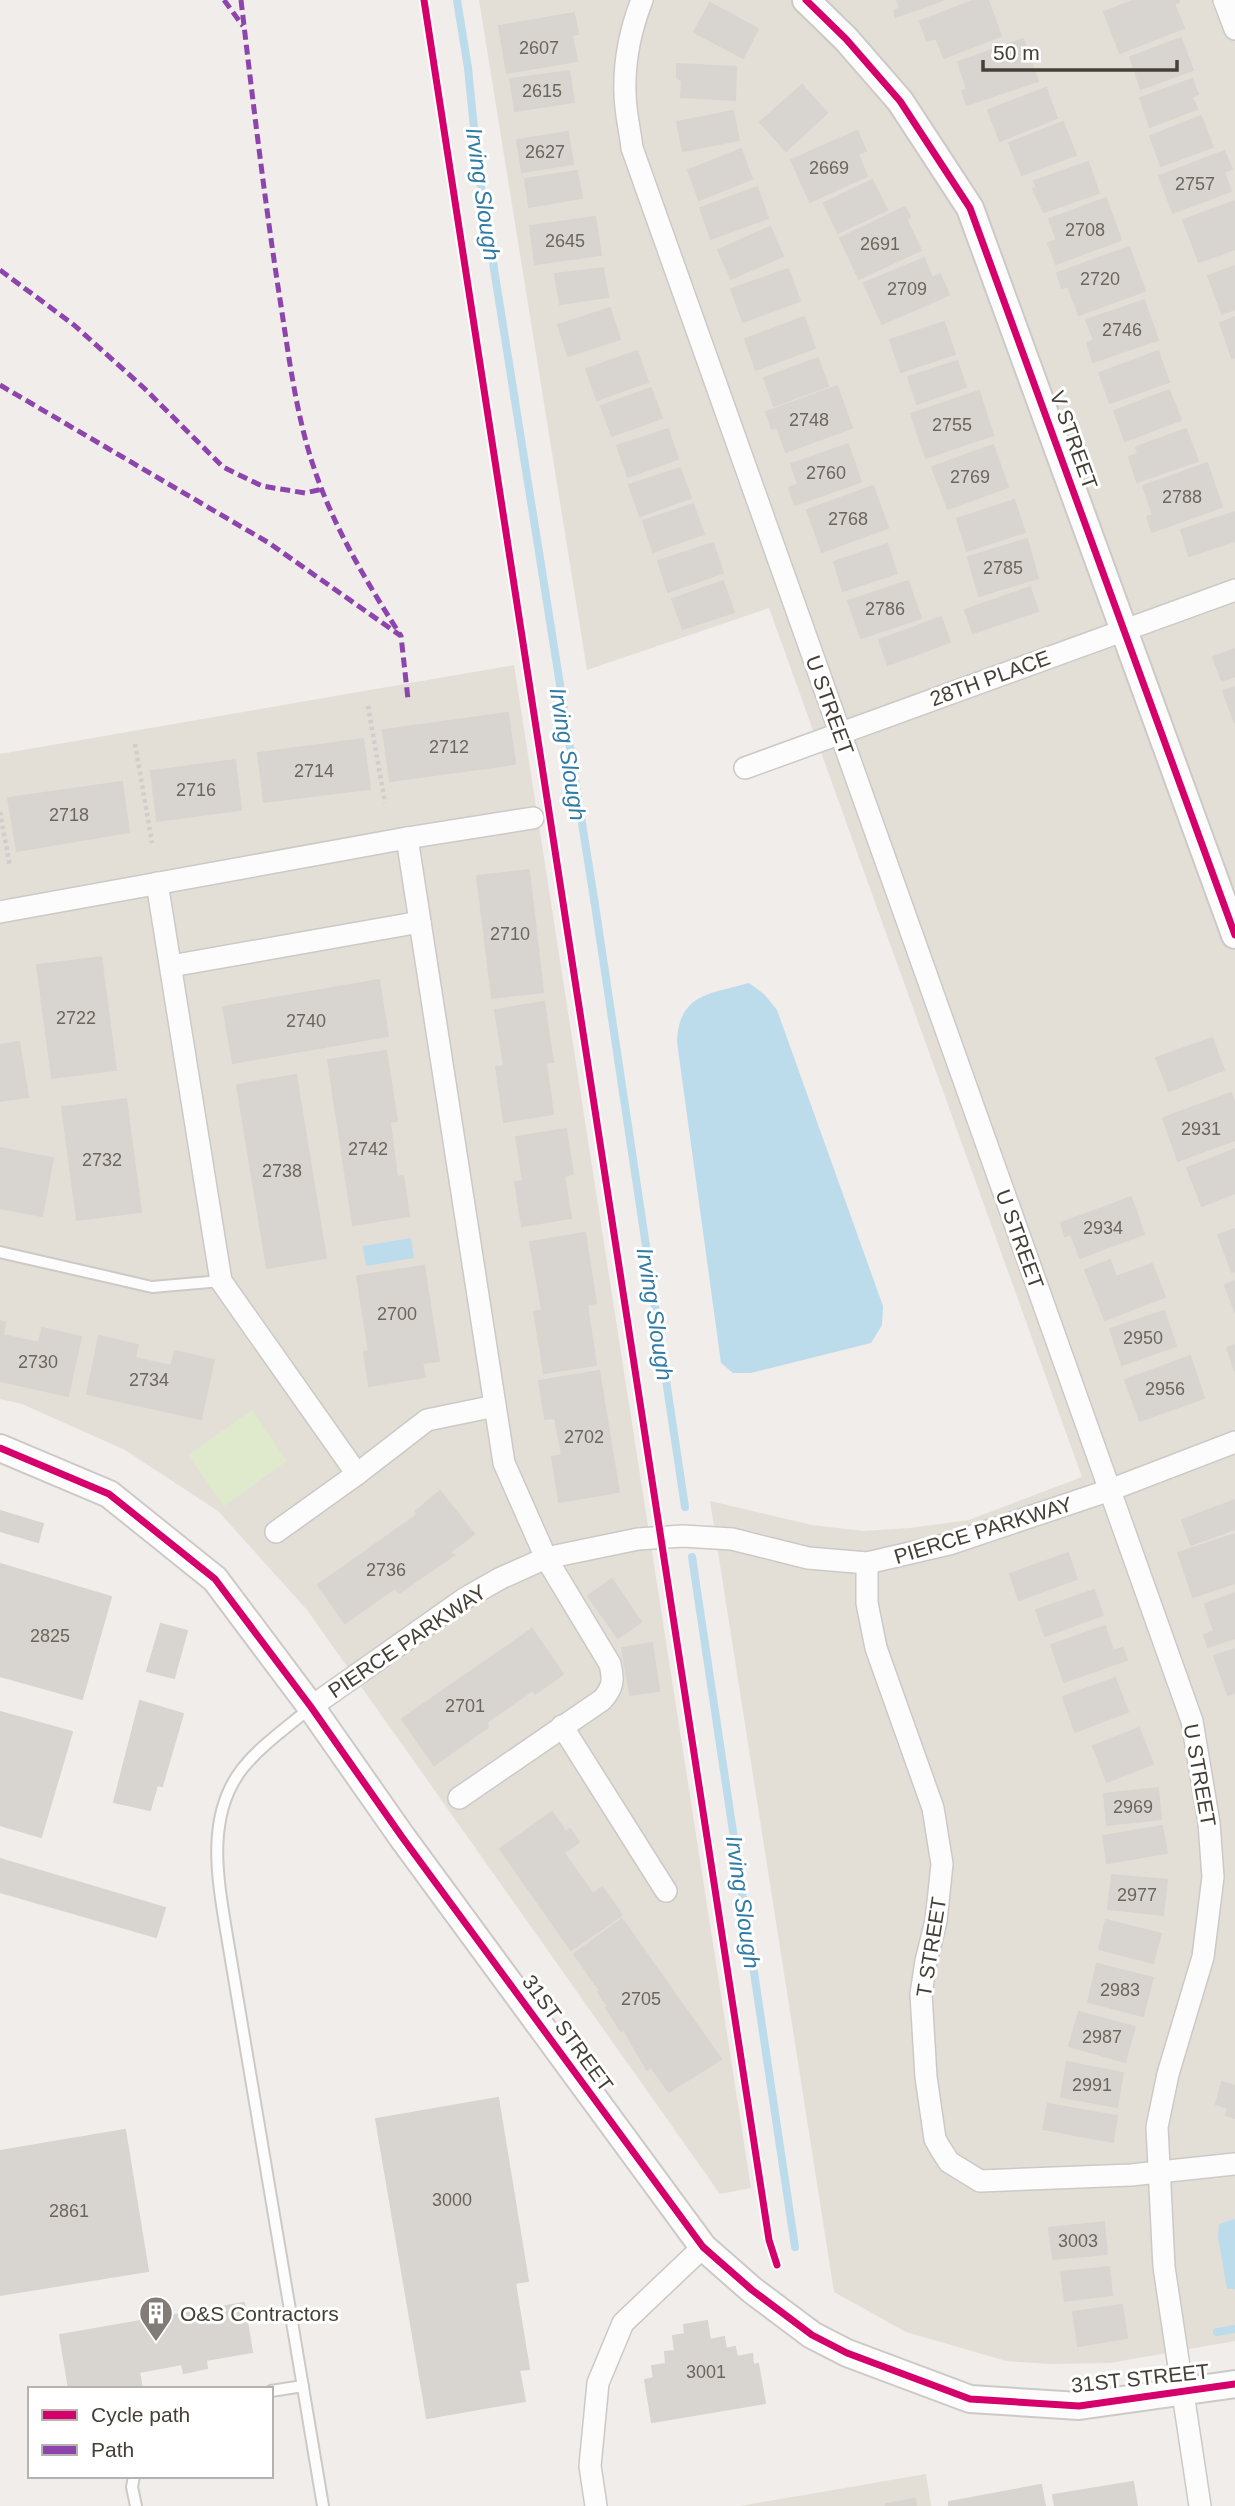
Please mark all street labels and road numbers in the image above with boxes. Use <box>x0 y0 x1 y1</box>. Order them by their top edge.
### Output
street label: V STREET <box>1046 388 1102 492</box>
street label: 28TH PLACE <box>927 646 1053 710</box>
street label: U STREET <box>801 652 859 758</box>
street label: U STREET <box>991 1186 1049 1292</box>
street label: PIERCE PARKWAY <box>891 1492 1075 1568</box>
street label: PIERCE PARKWAY <box>324 1580 490 1702</box>
street label: U STREET <box>1180 1722 1220 1828</box>
street label: T STREET <box>912 1895 950 1999</box>
street label: 31ST STREET <box>518 1970 618 2096</box>
street label: 31ST STREET <box>1070 2359 1210 2397</box>

